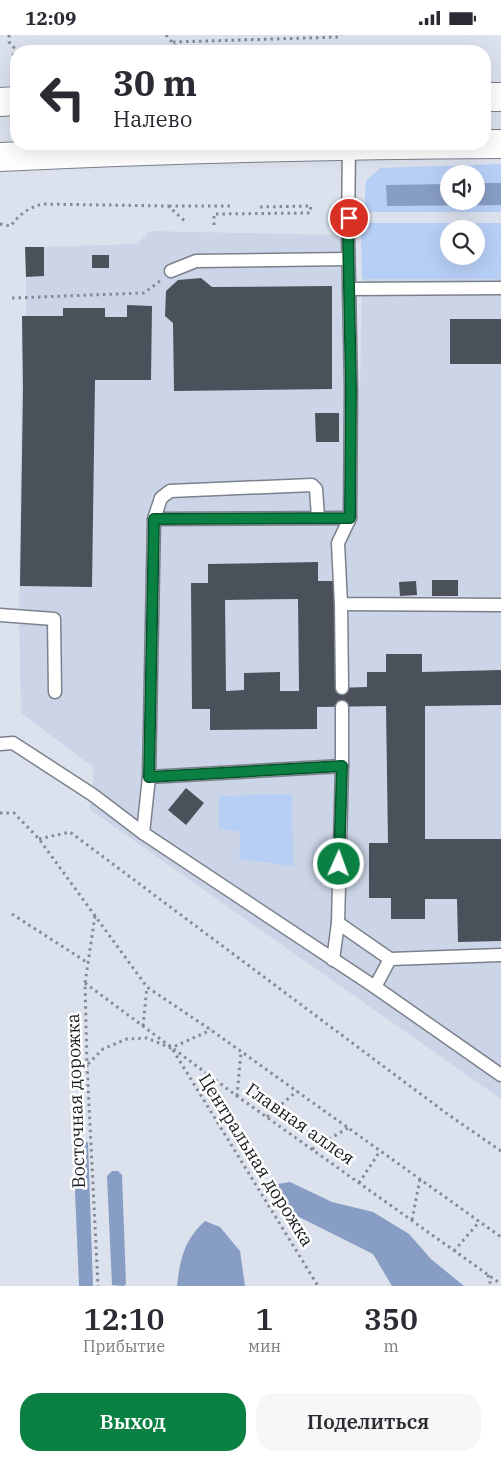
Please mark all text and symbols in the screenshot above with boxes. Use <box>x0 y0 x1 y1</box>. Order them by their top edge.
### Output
text: 12:09 <box>25 6 76 30</box>
text: 30 m <box>113 60 197 106</box>
icon: left <box>30 65 95 130</box>
text: Налево <box>113 104 192 133</box>
map controls <box>440 165 485 265</box>
button: sound <box>440 165 485 210</box>
pin <box>328 197 370 239</box>
icon: arrive <box>335 204 363 232</box>
button: search <box>440 220 485 265</box>
position arrow <box>312 837 364 889</box>
street label: Восточная дорожка <box>61 1013 90 1189</box>
street label: Центральная дорожка <box>194 1069 319 1251</box>
street label: Главная аллея <box>241 1078 359 1170</box>
text: 12:10 <box>83 1299 164 1338</box>
text: 1 <box>256 1299 274 1338</box>
text: 350 <box>364 1299 418 1338</box>
text: Прибытие <box>83 1336 165 1356</box>
text: мин <box>248 1336 281 1356</box>
text: m <box>383 1336 399 1356</box>
button: Выход <box>20 1393 246 1451</box>
button: Поделиться <box>256 1393 481 1451</box>

